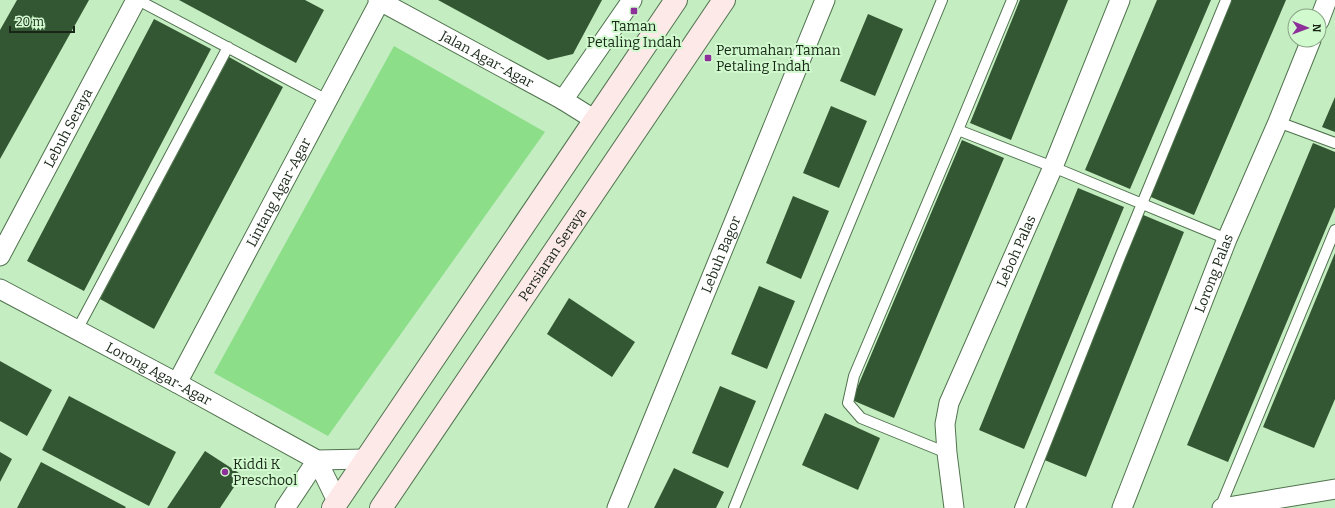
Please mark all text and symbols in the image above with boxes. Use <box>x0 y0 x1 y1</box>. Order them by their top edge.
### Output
marker: Taman Petaling Indah <box>629 6 639 16</box>
scale bar <box>10 8 74 34</box>
north arrow <box>1287 8 1327 48</box>
text: 20 m <box>16 15 45 29</box>
place label: Taman Petaling Indah <box>587 18 681 51</box>
text: N <box>1310 24 1323 33</box>
street label: Jalan Agar-Agar <box>437 26 537 91</box>
place label: Perumahan Taman Petaling Indah <box>716 42 841 75</box>
marker: Perumahan Taman Petaling Indah <box>703 53 713 63</box>
street label: Lebuh Seraya <box>40 85 96 170</box>
street label: Lintang Agar-Agar <box>242 135 314 250</box>
street label: Persiaran Seraya <box>515 204 590 304</box>
street label: Leboh Palas <box>993 212 1039 290</box>
street label: Lebuh Bagor <box>697 213 744 296</box>
street label: Lorong Palas <box>1191 231 1237 315</box>
street label: Lorong Agar-Agar <box>103 338 215 409</box>
place label: Kiddi K Preschool <box>233 456 297 489</box>
marker: Kiddi K Preschool <box>220 467 230 477</box>

